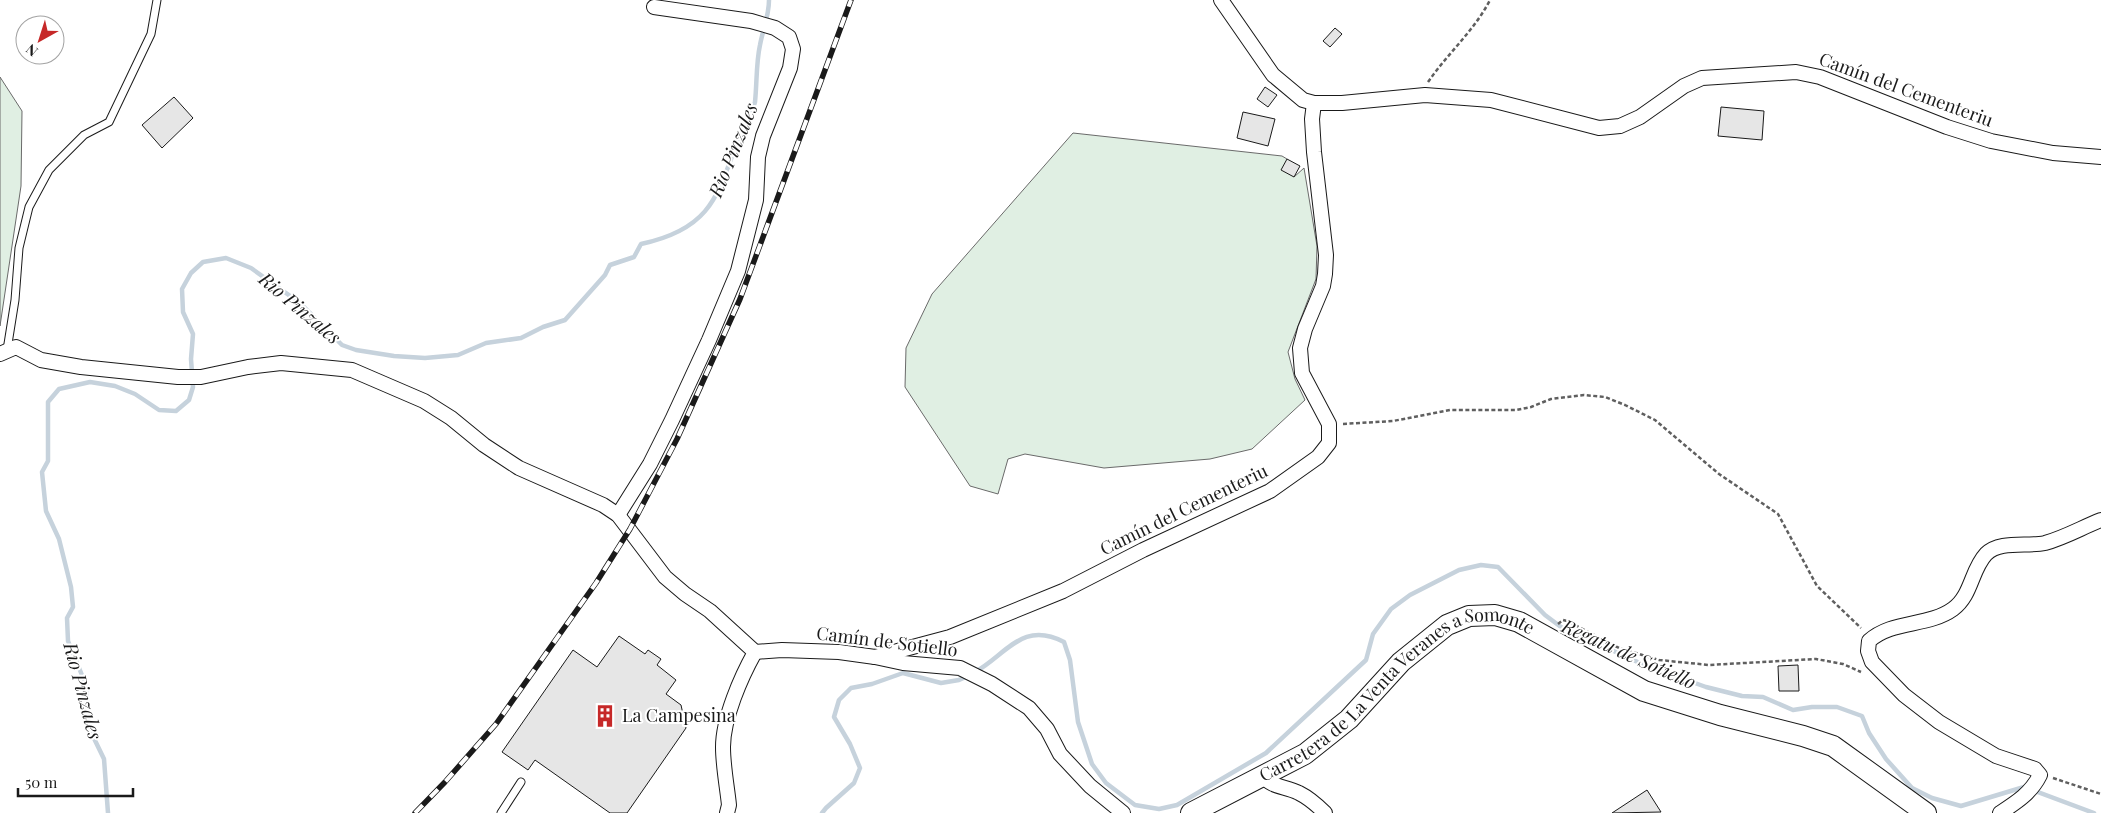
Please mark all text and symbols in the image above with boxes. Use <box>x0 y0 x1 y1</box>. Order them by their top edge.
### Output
north arrow <box>15 15 65 65</box>
text: N <box>22 40 41 61</box>
street label: Camín del Cementeriu <box>1816 46 1997 132</box>
water label: Rio Pinzales <box>701 99 763 202</box>
water label: Rio Pinzales <box>253 265 347 349</box>
street label: Camín del Cementeriu <box>1096 458 1272 560</box>
street label: Carretera de La Venta Veranes a Somonte <box>1255 602 1539 787</box>
water label: Regatu de Sotiello <box>1557 611 1701 694</box>
street label: Camín de Sotiello <box>815 620 959 662</box>
water label: Rio Pinzales <box>58 638 109 742</box>
building icon: La Campesina <box>592 703 618 729</box>
place label: La Campesina <box>622 703 736 727</box>
scale bar <box>18 766 132 798</box>
text: 50 m <box>25 772 58 792</box>

